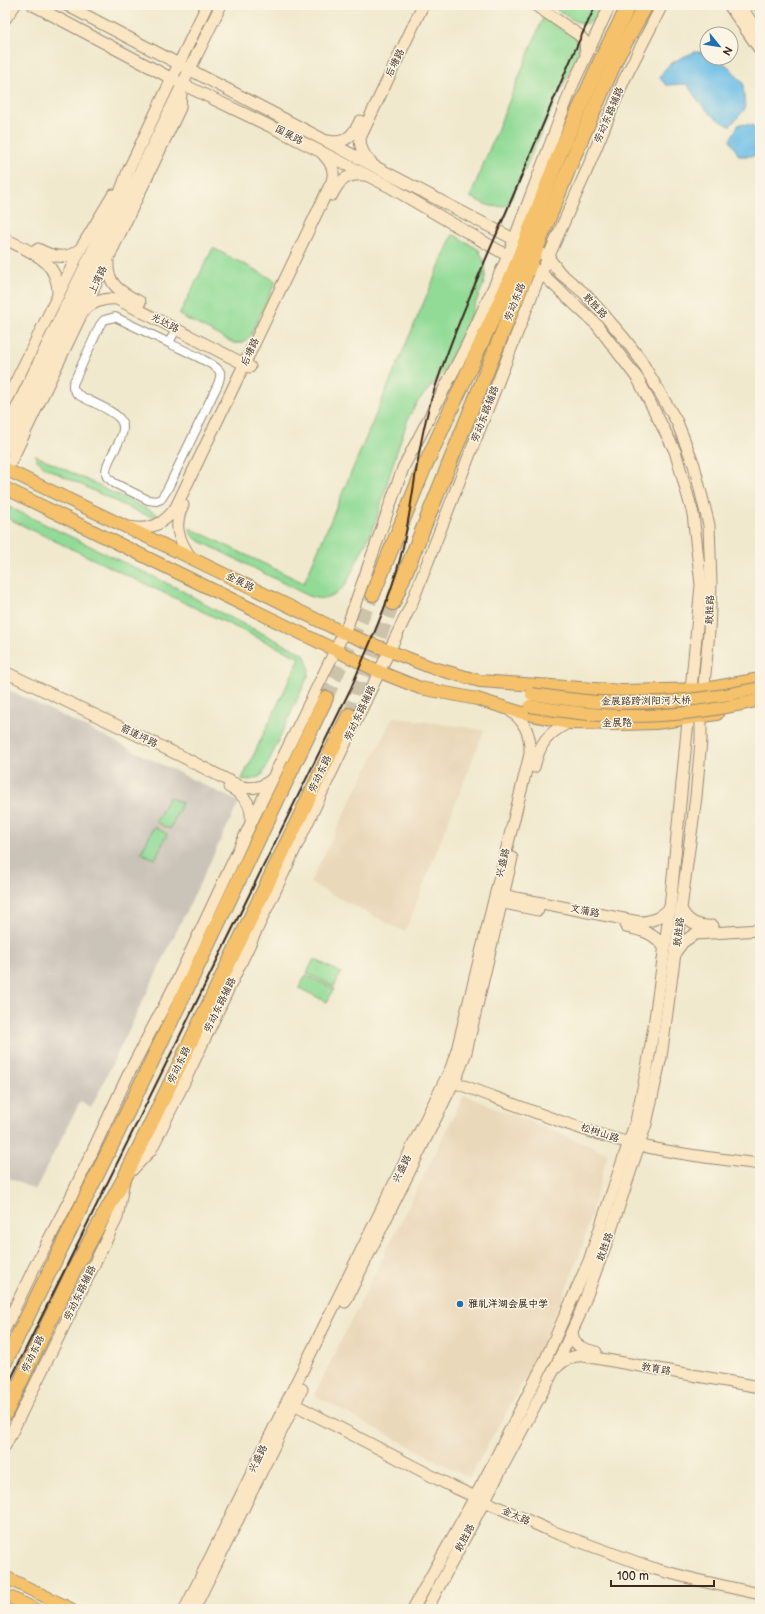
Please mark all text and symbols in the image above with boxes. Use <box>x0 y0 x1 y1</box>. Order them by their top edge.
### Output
north arrow <box>699 26 739 66</box>
text: N <box>720 44 735 58</box>
street label: 后塘路 <box>383 47 407 79</box>
street label: 劳动东路辅路 <box>592 85 626 145</box>
street label: 国展路 <box>273 123 305 147</box>
street label: 上湾路 <box>86 264 110 296</box>
street label: 劳动东路 <box>502 281 528 323</box>
street label: 敢胜路 <box>580 291 610 321</box>
street label: 光达路 <box>149 311 181 335</box>
street label: 后塘路 <box>238 336 262 368</box>
street label: 劳动东路辅路 <box>469 384 501 444</box>
street label: 金展路 <box>224 570 256 594</box>
street label: 敢胜路 <box>703 595 717 625</box>
street label: 劳动东路辅路 <box>342 683 378 743</box>
street label: 金展路跨浏阳河大桥 <box>601 694 691 708</box>
street label: 金展路 <box>602 717 632 729</box>
street label: 箭道坪路 <box>118 722 160 750</box>
street label: 劳动东路 <box>306 753 334 795</box>
street label: 兴盛路 <box>494 847 512 879</box>
street label: 文蒲路 <box>569 902 601 920</box>
street label: 敢胜路 <box>671 916 687 948</box>
street label: 劳动东路辅路 <box>201 975 239 1035</box>
street label: 劳动东路 <box>165 1044 193 1086</box>
street label: 松树山路 <box>579 1121 621 1145</box>
street label: 兴盛路 <box>390 1153 414 1185</box>
street label: 敢胜路 <box>594 1231 616 1263</box>
street label: 劳动东路辅路 <box>61 1263 99 1323</box>
place label: 雅礼洋湖会展中学 <box>468 1298 548 1310</box>
marker: 雅礼洋湖会展中学 <box>455 1299 465 1309</box>
street label: 劳动东路 <box>19 1333 47 1375</box>
street label: 教育路 <box>640 1360 672 1378</box>
street label: 兴盛路 <box>246 1443 270 1475</box>
street label: 金太路 <box>500 1504 532 1528</box>
street label: 敢胜路 <box>453 1522 477 1554</box>
scale bar <box>611 1562 714 1588</box>
text: 100 m <box>617 1569 649 1584</box>

